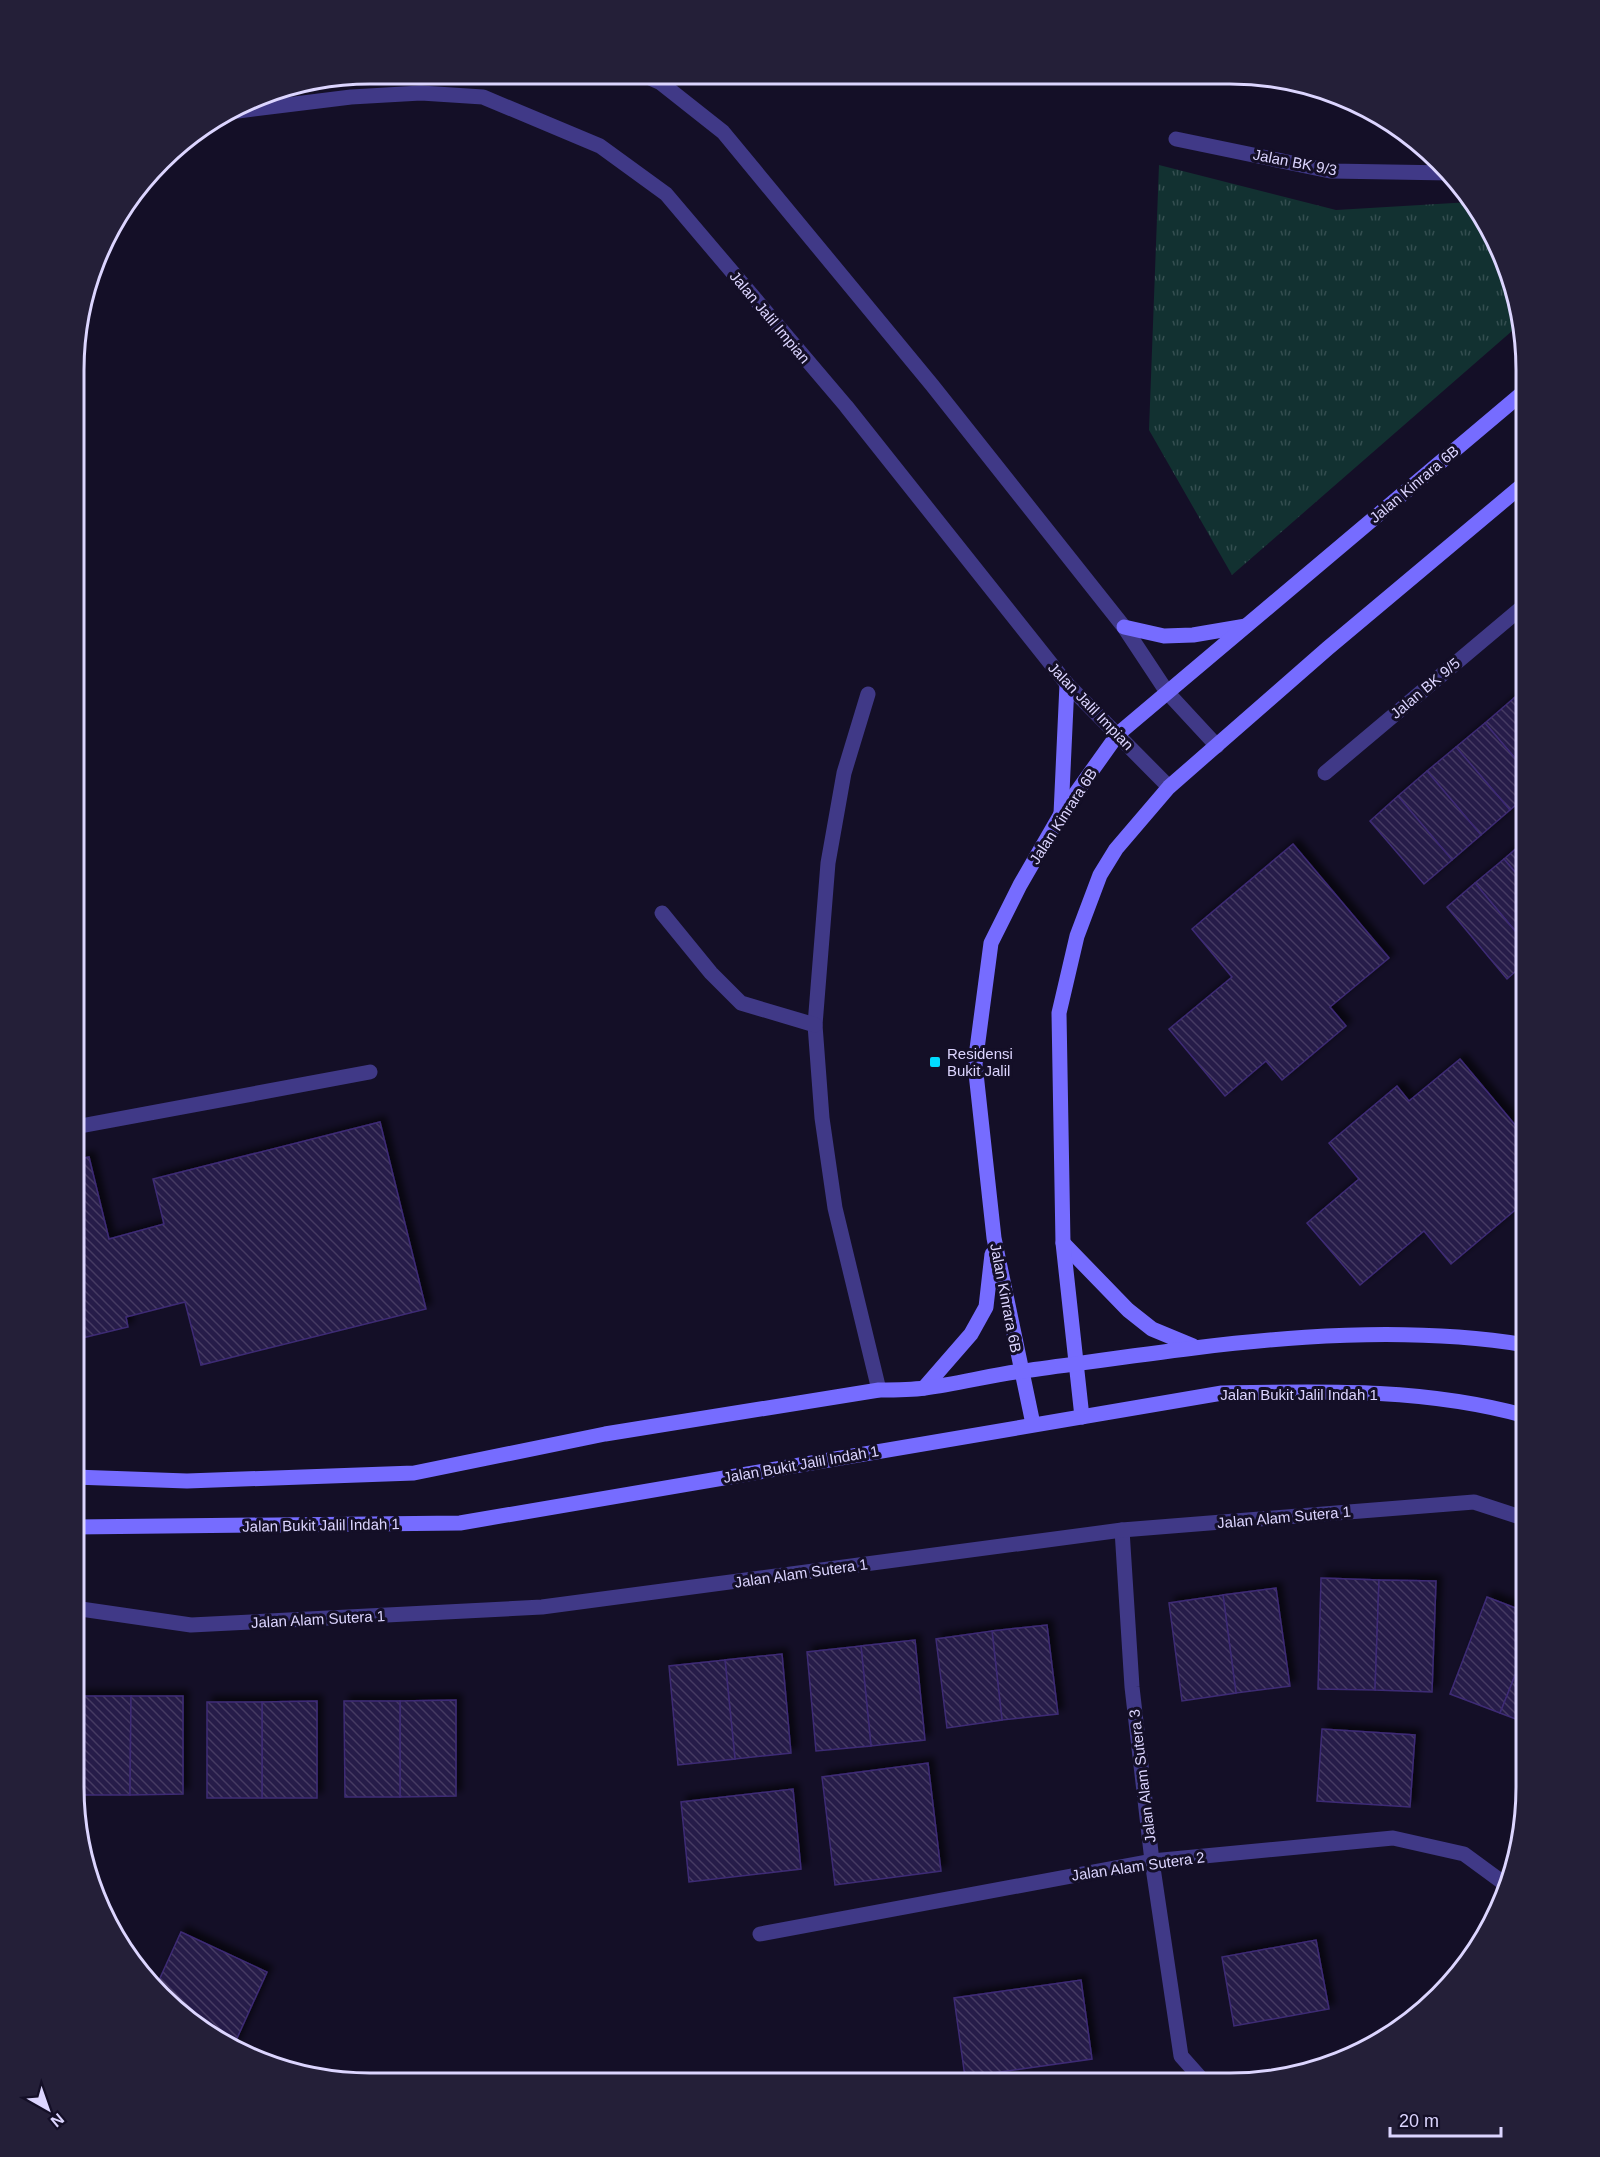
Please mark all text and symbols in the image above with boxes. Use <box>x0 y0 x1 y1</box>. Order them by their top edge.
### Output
street label: Jalan BK 9/3 <box>1252 146 1338 178</box>
street label: Jalan Jalil Impian <box>727 267 813 367</box>
street label: Jalan Kinrara 6B <box>1366 442 1462 526</box>
street label: Jalan BK 9/5 <box>1387 654 1463 722</box>
street label: Jalan Jalil Impian <box>1045 659 1137 753</box>
street label: Jalan Kinrara 6B <box>1026 765 1100 867</box>
place label: Residensi Bukit Jalil <box>947 1045 1013 1079</box>
marker: Residensi Bukit Jalil <box>928 1055 942 1069</box>
street label: Jalan Kinrara 6B <box>987 1242 1025 1354</box>
street label: Jalan Bukit Jalil Indah 1 <box>1220 1386 1378 1403</box>
street label: Jalan Bukit Jalil Indah 1 <box>722 1442 880 1486</box>
street label: Jalan Alam Sutera 1 <box>1216 1503 1352 1531</box>
street label: Jalan Bukit Jalil Indah 1 <box>242 1515 400 1535</box>
street label: Jalan Alam Sutera 1 <box>733 1555 869 1591</box>
street label: Jalan Alam Sutera 1 <box>251 1607 385 1631</box>
street label: Jalan Alam Sutera 3 <box>1125 1708 1159 1844</box>
street label: Jalan Alam Sutera 2 <box>1070 1848 1206 1884</box>
north arrow <box>18 2079 78 2139</box>
scale bar <box>1390 2100 1501 2138</box>
text: N <box>47 2110 67 2130</box>
text: 20 m <box>1399 2111 1439 2131</box>

